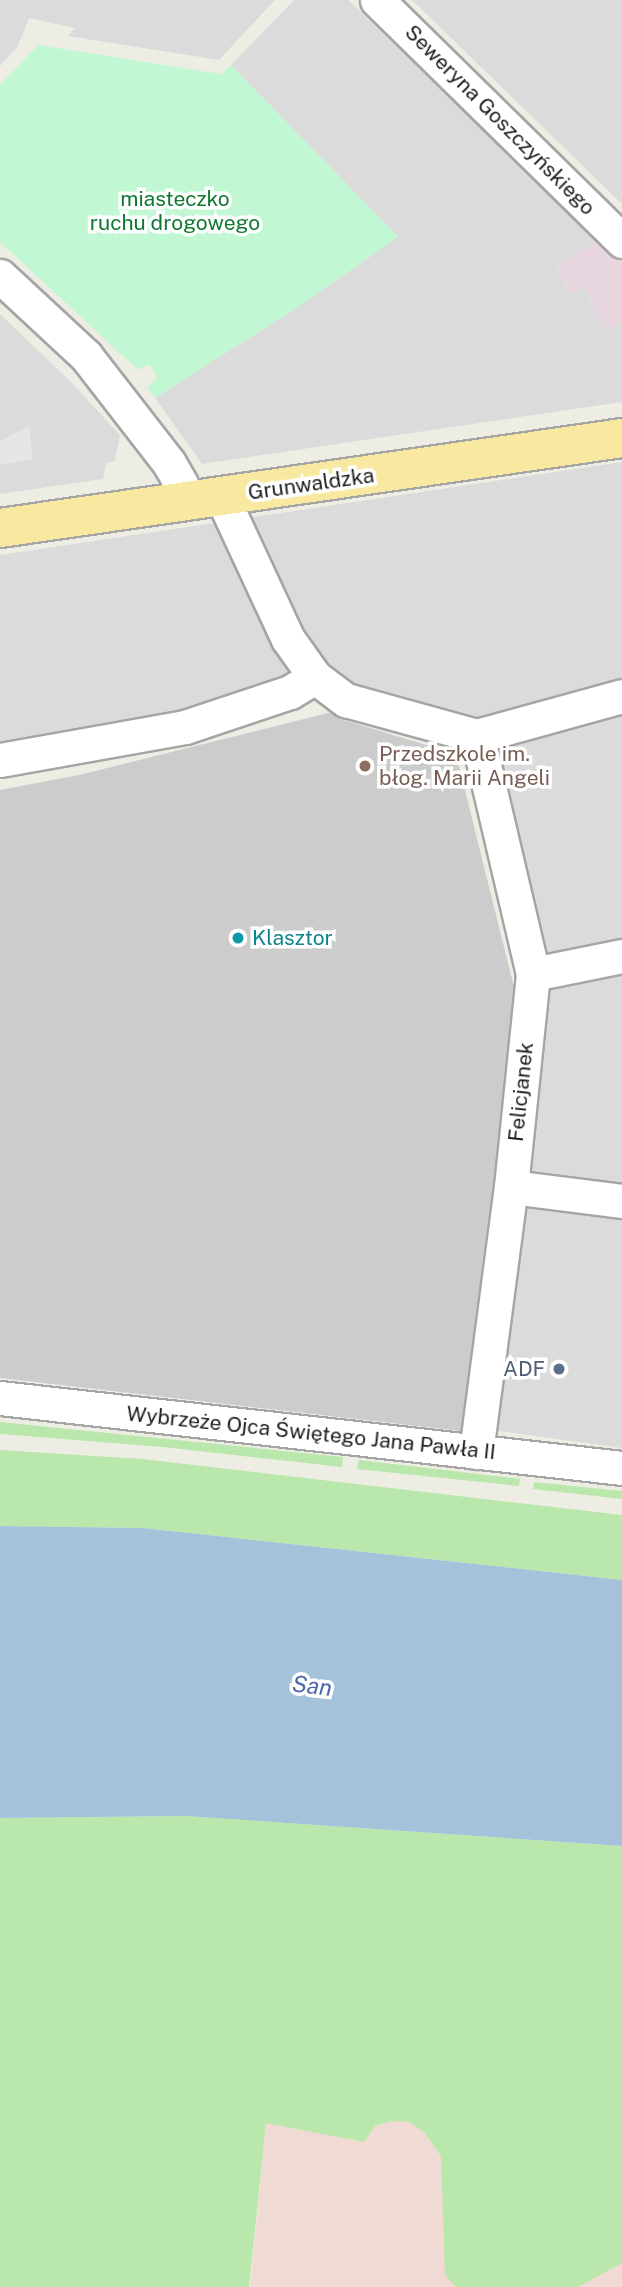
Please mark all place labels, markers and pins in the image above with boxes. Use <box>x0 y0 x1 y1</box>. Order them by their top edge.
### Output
place label: Przedszkole im. błog. Marii Angeli <box>379 741 550 791</box>
marker: Przedszkole im. błog. Marii Angeli <box>357 758 373 774</box>
place label: Klasztor <box>252 925 333 951</box>
marker: Klasztor <box>230 930 246 946</box>
place label: ADF <box>503 1356 545 1382</box>
marker: ADF <box>551 1361 567 1377</box>

